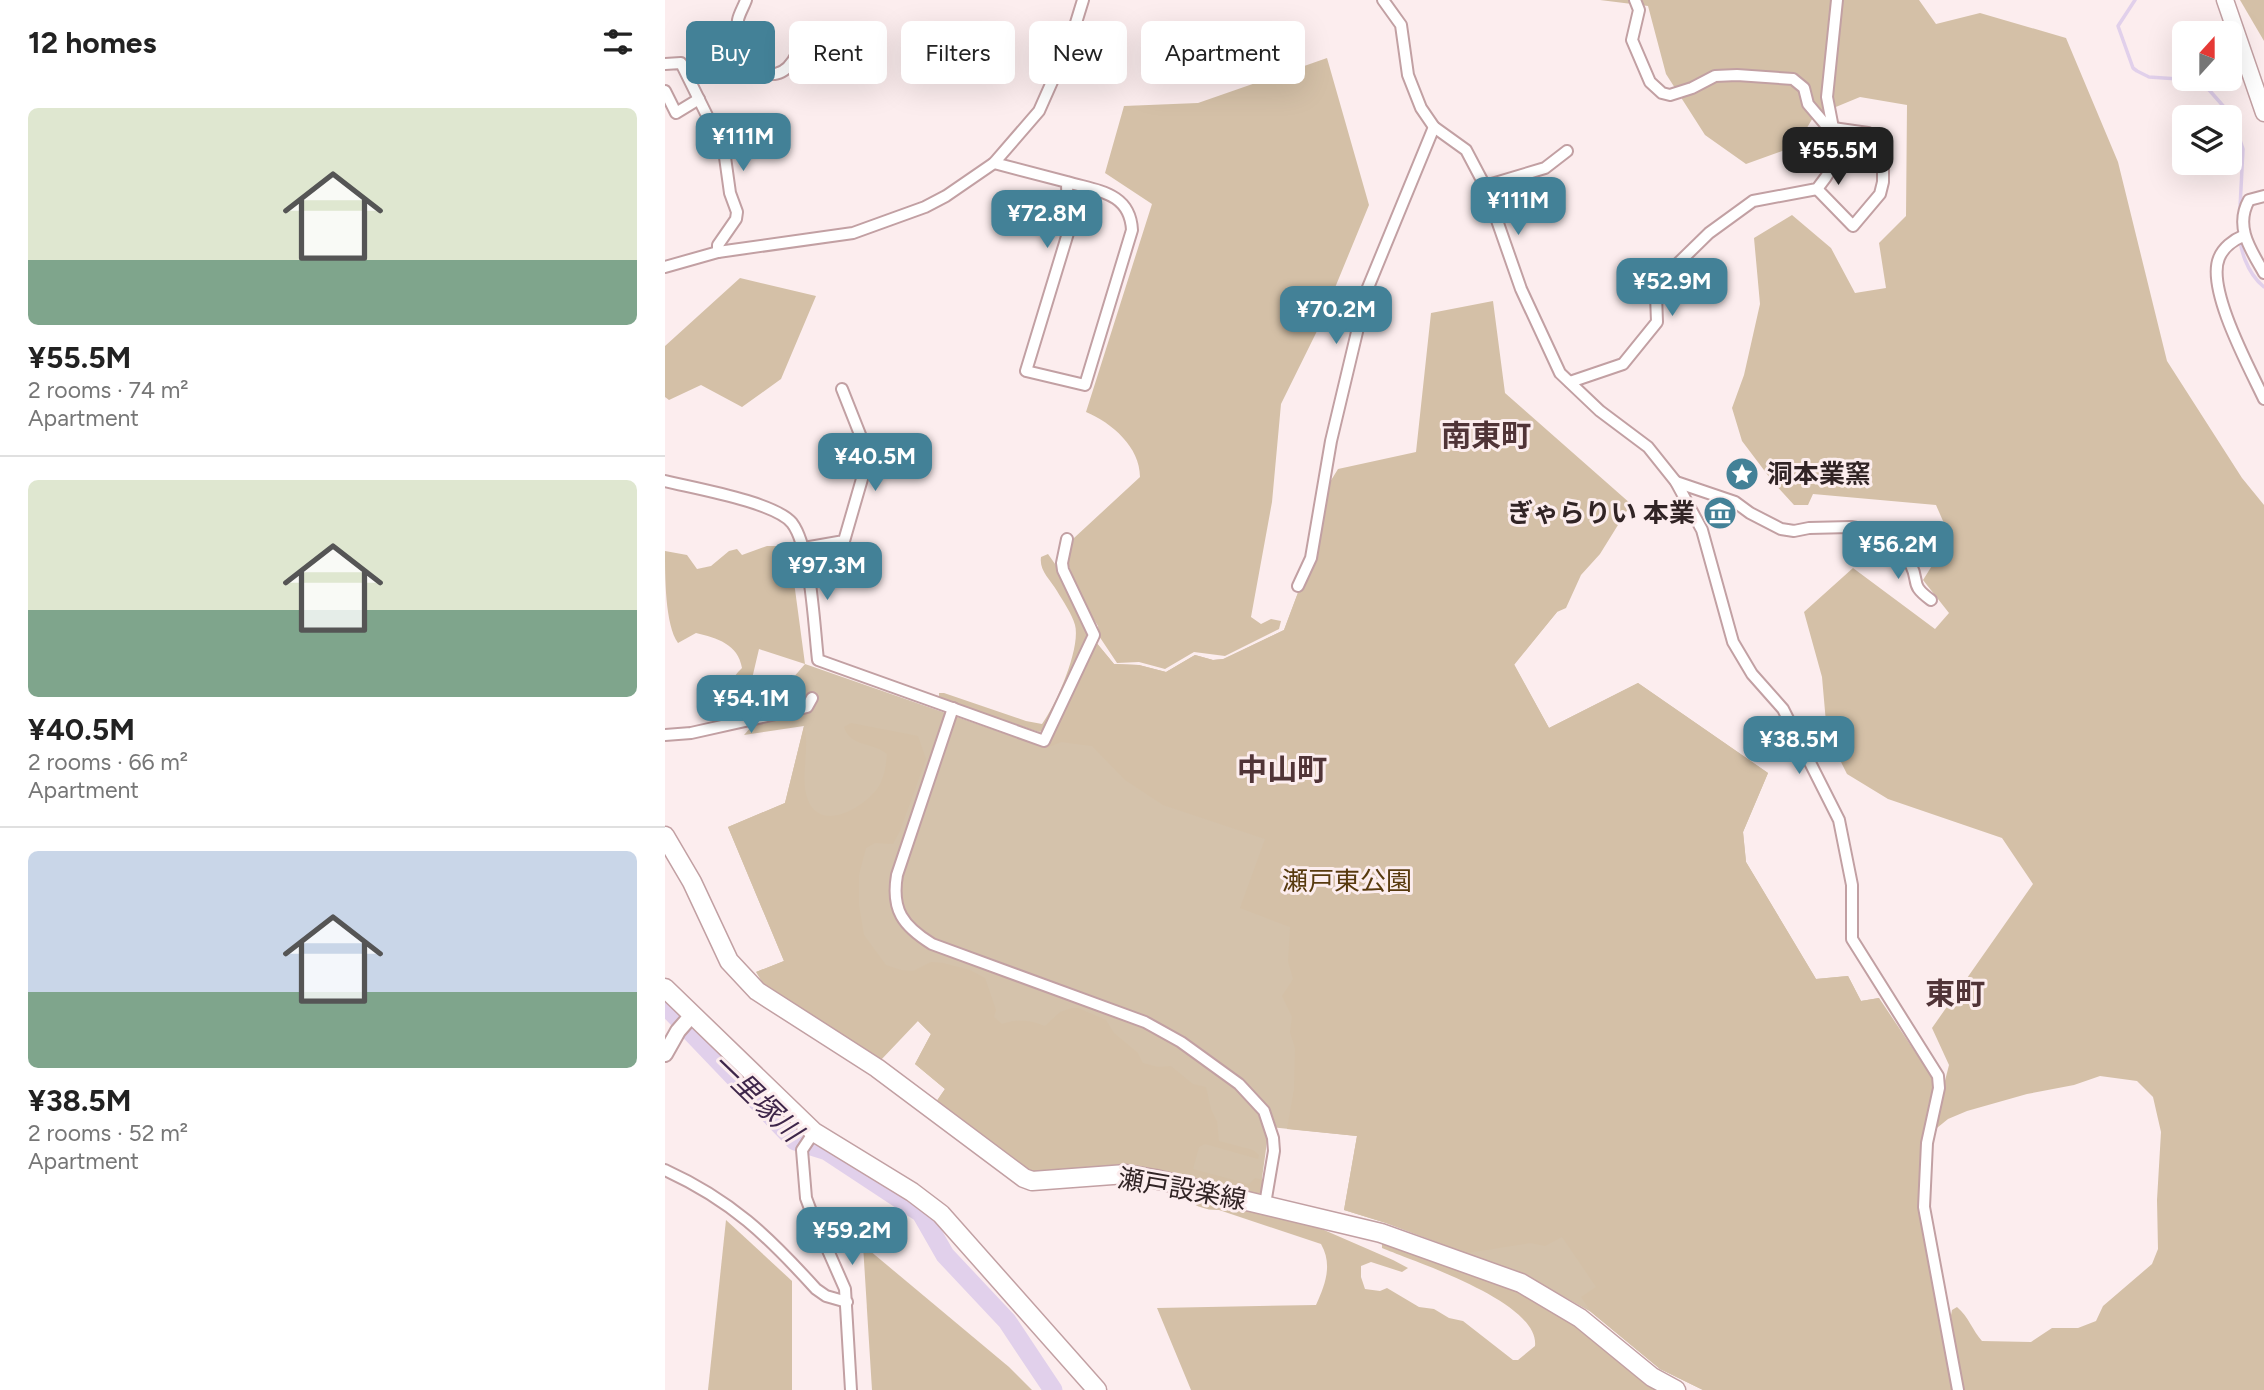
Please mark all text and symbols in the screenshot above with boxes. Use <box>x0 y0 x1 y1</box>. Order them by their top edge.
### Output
chip: Buy <box>686 21 775 84</box>
chip: Rent <box>789 21 887 84</box>
chip: Filters <box>901 21 1015 84</box>
chip: New <box>1029 21 1127 84</box>
chip: Apartment <box>1141 21 1305 84</box>
north arrow <box>2172 21 2242 91</box>
map controls <box>2172 21 2242 175</box>
icon: filters <box>599 23 637 61</box>
text: 12 homes <box>28 24 156 61</box>
button: layers <box>2172 105 2242 175</box>
pin: ¥111M <box>694 114 792 173</box>
text: ¥111M <box>712 122 774 150</box>
pin: ¥55.5M <box>1781 128 1895 187</box>
text: ¥55.5M <box>1798 136 1878 164</box>
icon: home <box>270 153 396 279</box>
pin: ¥111M <box>1469 177 1567 237</box>
text: ¥111M <box>1487 186 1549 214</box>
pin: ¥72.8M <box>990 190 1104 250</box>
text: ¥72.8M <box>1007 199 1087 227</box>
pin: ¥52.9M <box>1615 258 1729 318</box>
text: ¥52.9M <box>1632 267 1712 295</box>
pin: ¥70.2M <box>1279 286 1393 346</box>
text: ¥70.2M <box>1296 295 1376 323</box>
text: ¥55.5M <box>28 339 131 376</box>
text: 2 rooms · 74 m² <box>28 376 189 404</box>
text: Apartment <box>28 404 139 432</box>
district label: 南東町 <box>1441 417 1531 454</box>
pin: ¥40.5M <box>818 434 932 493</box>
text: ¥40.5M <box>834 442 916 470</box>
place icon: 洞本業窯 <box>1723 455 1761 493</box>
place label: 洞本業窯 <box>1767 458 1871 490</box>
museum icon: ぎゃらりい 本業 <box>1701 494 1739 532</box>
place label: ぎゃらりい 本業 <box>1507 497 1695 529</box>
pin: ¥56.2M <box>1841 522 1955 581</box>
icon: home <box>270 525 396 651</box>
text: ¥56.2M <box>1858 530 1938 558</box>
pin: ¥97.3M <box>770 542 884 602</box>
text: ¥97.3M <box>788 551 866 579</box>
pin: ¥54.1M <box>694 676 808 735</box>
text: ¥54.1M <box>713 684 789 712</box>
text: ¥40.5M <box>28 711 135 748</box>
pin: ¥38.5M <box>1742 716 1856 776</box>
text: ¥38.5M <box>1759 725 1839 753</box>
text: 2 rooms · 66 m² <box>28 748 188 776</box>
district label: 中山町 <box>1237 751 1327 788</box>
text: Apartment <box>28 776 139 804</box>
park label: 瀬戸東公園 <box>1282 865 1412 897</box>
icon: home <box>270 896 396 1022</box>
district label: 東町 <box>1925 975 1985 1012</box>
water label: 一里塚川 <box>705 1046 811 1150</box>
text: ¥38.5M <box>28 1082 132 1119</box>
text: 2 rooms · 52 m² <box>28 1119 188 1147</box>
text: Apartment <box>28 1147 139 1175</box>
street label: 瀬戸設楽線 <box>1115 1162 1249 1216</box>
pin: ¥59.2M <box>795 1208 909 1267</box>
text: ¥59.2M <box>812 1216 892 1244</box>

